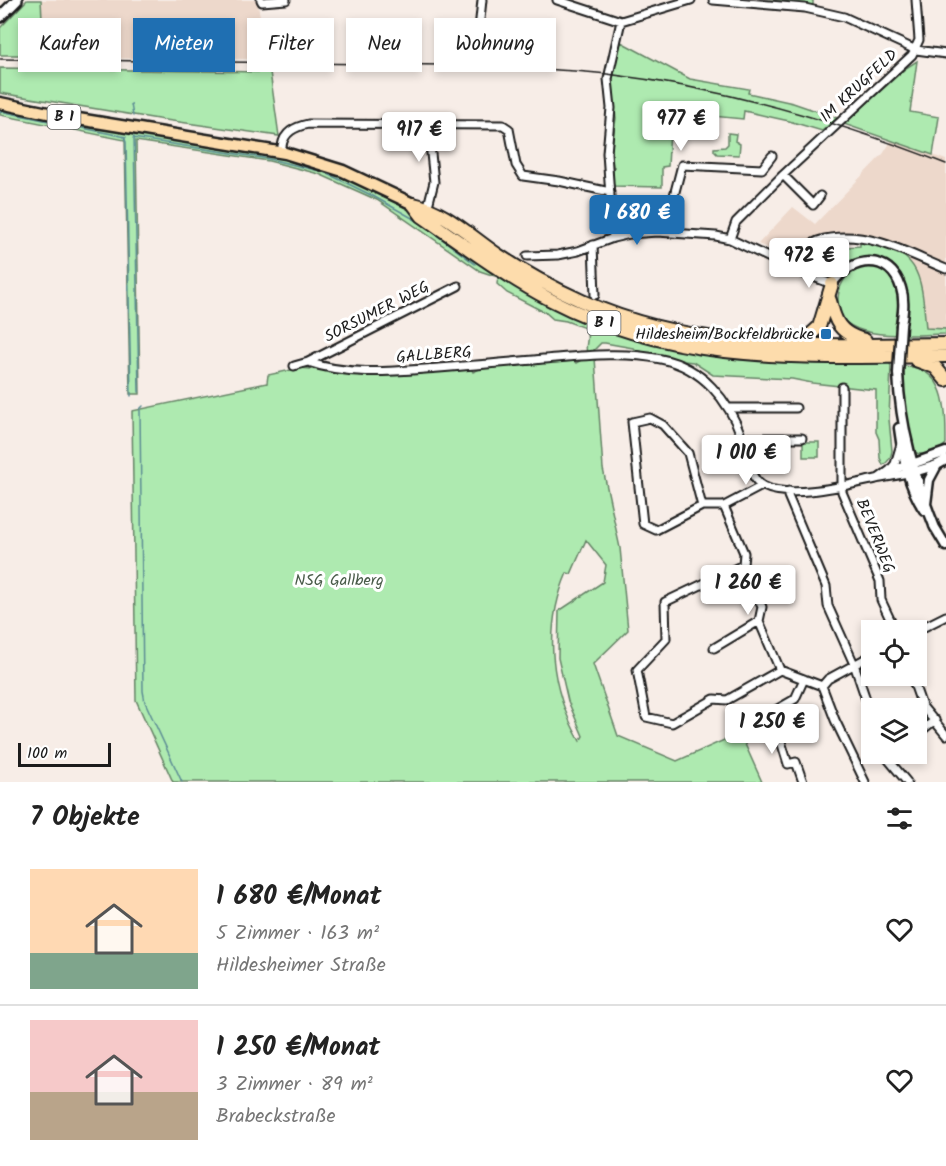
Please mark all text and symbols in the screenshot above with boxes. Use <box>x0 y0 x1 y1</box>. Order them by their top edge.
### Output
chip: Kaufen <box>18 18 121 72</box>
chip: Mieten <box>133 18 235 72</box>
chip: Filter <box>247 18 334 72</box>
chip: Neu <box>346 18 422 72</box>
chip: Wohnung <box>434 18 556 72</box>
street label: IM KRUGFELD <box>814 43 904 129</box>
pin: 977 € <box>639 101 723 152</box>
text: 977 € <box>656 104 706 136</box>
road number: B 1 <box>48 105 80 129</box>
pin: 917 € <box>377 112 461 163</box>
text: 917 € <box>396 115 442 147</box>
pin: 1 680 € <box>582 195 692 246</box>
text: 1 680 € <box>603 198 671 230</box>
pin: 972 € <box>767 238 851 289</box>
text: 972 € <box>783 241 835 273</box>
street label: SORSUMER WEG <box>320 275 434 349</box>
road number: B 1 <box>588 311 620 335</box>
place label: Hildesheim/Bockfeldbrücke <box>635 322 814 347</box>
marker: Hildesheim/Bockfeldbrücke <box>819 327 833 341</box>
street label: GALLBERG <box>395 340 473 370</box>
pin: 1 010 € <box>691 435 801 486</box>
text: 1 010 € <box>716 438 776 470</box>
street label: BEVERWEG <box>849 495 901 577</box>
pin: 1 260 € <box>693 565 803 616</box>
park label: NSG Gallberg <box>294 568 384 593</box>
text: 1 260 € <box>715 568 781 600</box>
map controls <box>861 620 927 764</box>
button: locate <box>861 620 927 686</box>
button: layers <box>861 698 927 764</box>
pin: 1 250 € <box>717 704 827 755</box>
text: 1 250 € <box>739 707 805 739</box>
scale bar <box>18 740 111 768</box>
text: 100 m <box>27 741 67 766</box>
text: 7 Objekte <box>30 797 140 839</box>
icon: filters <box>883 802 916 835</box>
text: 1 680 €/Monat <box>216 876 381 918</box>
icon: home <box>78 893 150 965</box>
icon: heart <box>883 913 916 946</box>
text: 5 Zimmer · 163 m² <box>216 918 379 950</box>
text: Hildesheimer Straße <box>216 950 386 982</box>
text: 1 250 €/Monat <box>216 1027 380 1069</box>
icon: home <box>78 1044 150 1116</box>
icon: heart <box>883 1064 916 1097</box>
text: 3 Zimmer · 89 m² <box>216 1069 373 1101</box>
text: Brabeckstraße <box>216 1101 335 1133</box>

